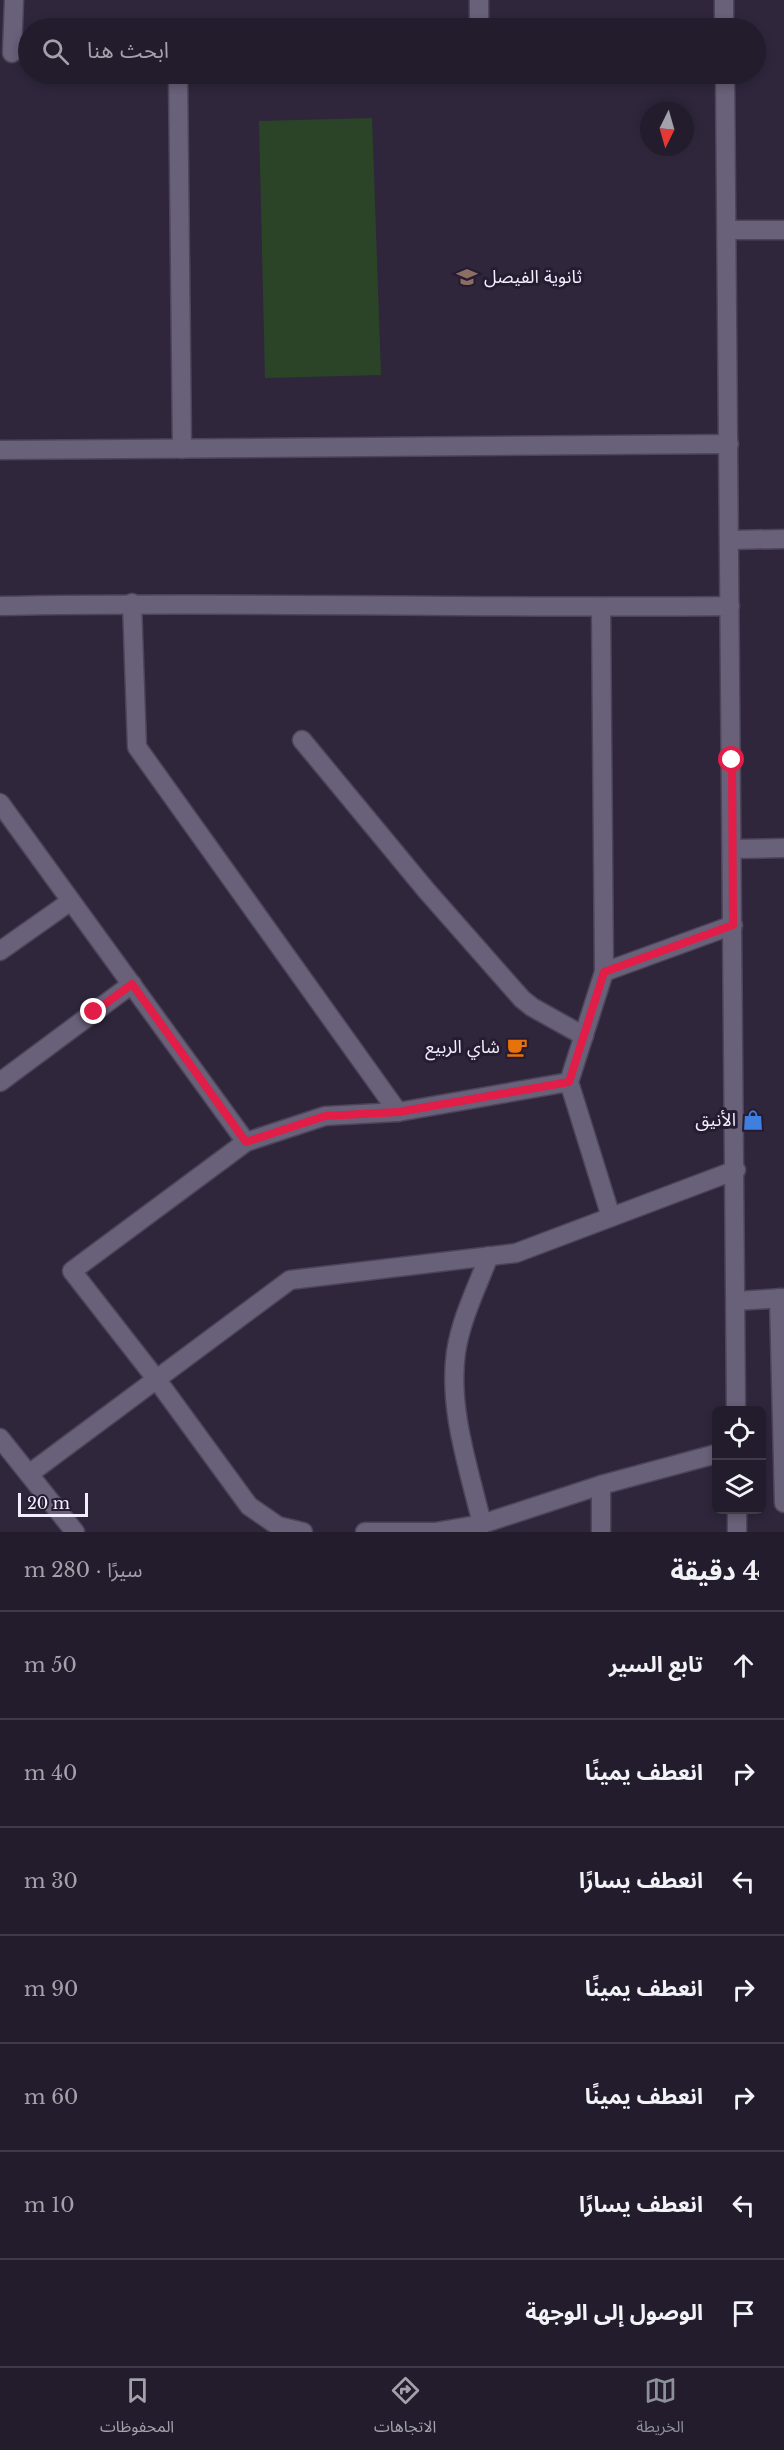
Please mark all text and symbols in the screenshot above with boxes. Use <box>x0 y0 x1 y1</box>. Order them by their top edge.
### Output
search box <box>18 18 766 84</box>
icon: search <box>39 35 72 68</box>
text: ابحث هنا <box>87 37 169 64</box>
north arrow <box>640 102 694 156</box>
school or university icon: ثانوية الفيصل <box>455 265 479 289</box>
place label: ثانوية الفيصل <box>484 266 582 288</box>
route start <box>718 746 744 772</box>
route end <box>80 998 106 1024</box>
cafe icon: شاي الربيع <box>505 1035 529 1059</box>
place label: شاي الربيع <box>425 1036 500 1061</box>
shop icon: الأنيق <box>741 1108 765 1132</box>
place label: الأنيق <box>695 1109 736 1131</box>
map controls <box>712 1406 766 1514</box>
button: locate <box>712 1406 766 1460</box>
button: layers <box>712 1460 766 1514</box>
scale bar <box>18 1490 88 1518</box>
text: 20 m <box>27 1493 70 1513</box>
text: 4 دقيقة <box>670 1555 760 1587</box>
text: سيرًا · 280 m <box>24 1558 142 1582</box>
icon: ahead <box>727 1649 760 1682</box>
text: تابع السير <box>609 1651 703 1678</box>
text: 50 m <box>24 1653 77 1677</box>
icon: right <box>727 1757 760 1790</box>
text: انعطف يمينًا <box>585 1759 703 1786</box>
text: 40 m <box>24 1761 77 1785</box>
icon: left <box>727 1865 760 1898</box>
text: انعطف يسارًا <box>579 1867 703 1894</box>
text: 30 m <box>24 1869 78 1893</box>
icon: right <box>727 1973 760 2006</box>
text: انعطف يمينًا <box>585 1975 703 2002</box>
text: 90 m <box>24 1977 78 2001</box>
icon: right <box>727 2081 760 2114</box>
text: انعطف يمينًا <box>585 2083 703 2110</box>
text: 60 m <box>24 2085 78 2109</box>
icon: left <box>727 2189 760 2222</box>
text: انعطف يسارًا <box>579 2191 703 2218</box>
text: 10 m <box>24 2193 74 2217</box>
icon: arrive <box>727 2297 760 2330</box>
text: الوصول إلى الوجهة <box>525 2299 703 2326</box>
tab: المحفوظات <box>100 2374 174 2444</box>
tab: الاتجاهات <box>374 2374 436 2444</box>
tab: الخريطة <box>636 2374 684 2444</box>

